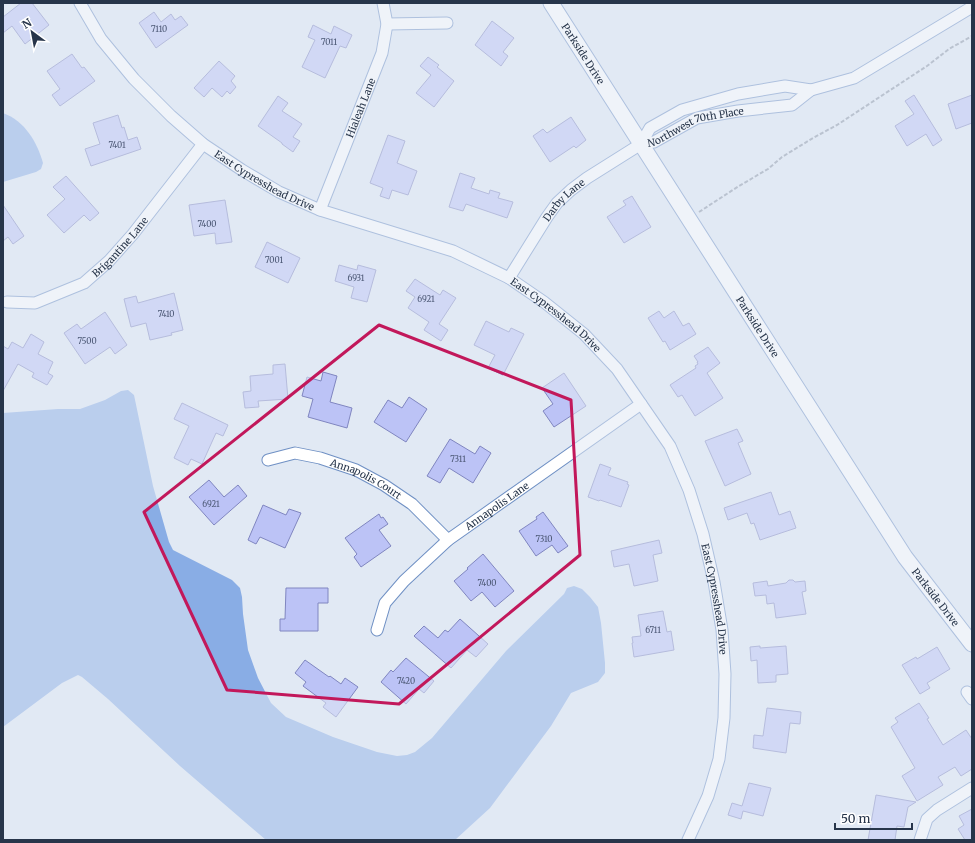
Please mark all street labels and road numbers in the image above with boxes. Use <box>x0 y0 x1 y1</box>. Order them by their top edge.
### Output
street label: Parkside Drive <box>559 21 607 87</box>
street label: Hialeah Lane <box>343 76 378 140</box>
street label: Northwest 70th Place <box>647 104 744 150</box>
street label: East Cypresshead Drive <box>212 148 316 214</box>
street label: Darby Lane <box>540 176 588 224</box>
street label: Brigantine Lane <box>89 214 151 280</box>
street label: East Cypresshead Drive <box>508 275 604 355</box>
street label: Parkside Drive <box>733 294 782 360</box>
street label: Annapolis Court <box>328 456 404 502</box>
street label: Annapolis Lane <box>462 479 532 534</box>
street label: East Cypresshead Drive <box>698 542 730 655</box>
street label: Parkside Drive <box>909 566 962 629</box>

